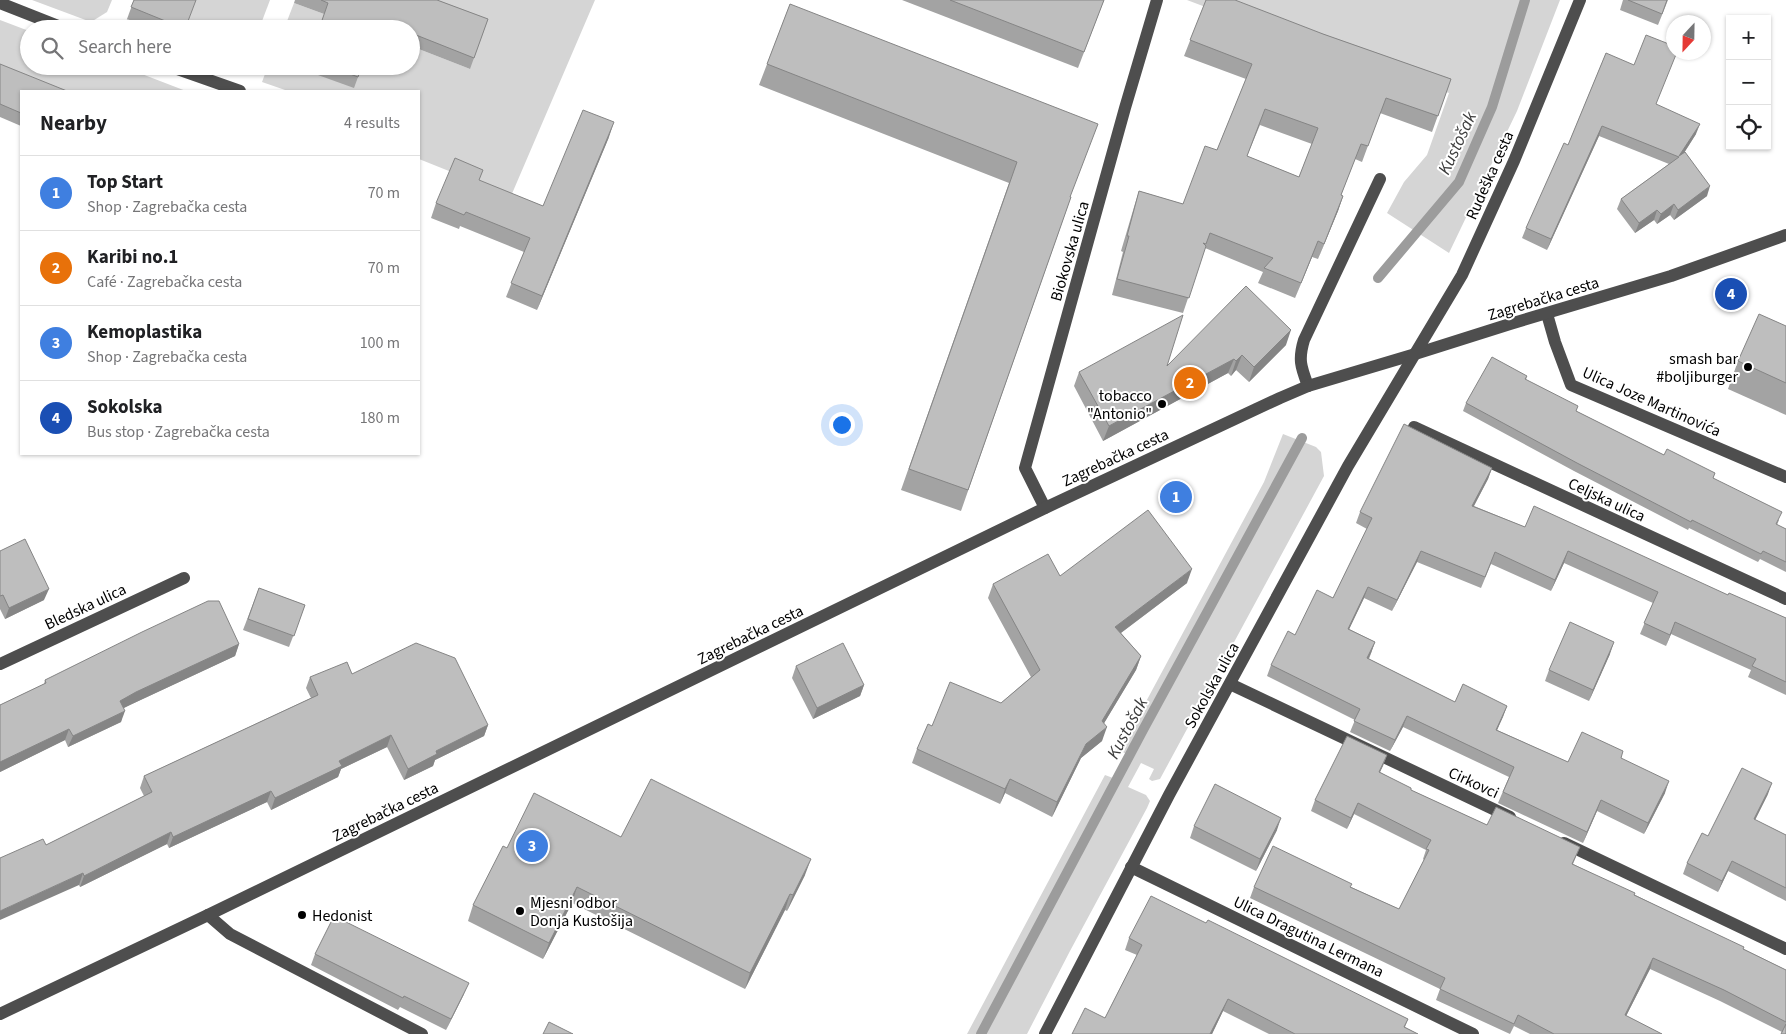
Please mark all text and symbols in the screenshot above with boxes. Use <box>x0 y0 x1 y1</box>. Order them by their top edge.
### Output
north arrow <box>1666 15 1711 60</box>
map controls <box>1726 15 1771 150</box>
button: + <box>1726 15 1771 60</box>
search box <box>20 20 420 75</box>
icon: search <box>38 34 66 62</box>
text: Search here <box>78 34 172 61</box>
button: − <box>1726 60 1771 105</box>
button: locate <box>1726 105 1771 150</box>
water label: Kustošak <box>1432 107 1483 179</box>
text: Nearby <box>40 108 107 138</box>
text: 4 results <box>344 112 400 134</box>
street label: Rudeška cesta <box>1461 128 1519 223</box>
text: Top Start <box>87 169 163 196</box>
text: 1 <box>52 182 60 204</box>
text: 70 m <box>368 182 400 204</box>
text: Shop · Zagrebačka cesta <box>87 196 247 218</box>
street label: Biokovska ulica <box>1045 199 1095 304</box>
text: Karibi no.1 <box>87 244 178 271</box>
text: 2 <box>52 257 60 279</box>
text: 70 m <box>368 257 400 279</box>
text: Café · Zagrebačka cesta <box>87 271 242 293</box>
street label: Zagrebačka cesta <box>1485 272 1602 326</box>
pin: 4 <box>1715 275 1747 313</box>
text: Kemoplastika <box>87 319 202 346</box>
text: 3 <box>52 332 60 354</box>
text: 100 m <box>360 332 400 354</box>
text: Shop · Zagrebačka cesta <box>87 346 247 368</box>
place label: smash bar #boljiburger <box>1656 348 1738 388</box>
street label: Ulica Joze Martinovića <box>1579 361 1724 442</box>
marker: smash bar #boljiburger <box>1742 361 1754 373</box>
pin: 2 <box>1174 364 1206 402</box>
place label: tobacco "Antonio" <box>1087 385 1152 425</box>
text: Sokolska <box>87 394 163 421</box>
marker: tobacco "Antonio" <box>1156 398 1168 410</box>
text: 4 <box>52 407 60 429</box>
text: 180 m <box>360 407 400 429</box>
your location <box>829 412 855 438</box>
text: Bus stop · Zagrebačka cesta <box>87 421 270 443</box>
street label: Zagrebačka cesta <box>1059 424 1172 492</box>
street label: Celjska ulica <box>1564 472 1649 527</box>
pin: 1 <box>1160 478 1192 516</box>
street label: Bledska ulica <box>41 578 130 635</box>
street label: Zagrebačka cesta <box>694 600 807 670</box>
street label: Sokolska ulica <box>1179 638 1245 732</box>
water label: Kustošak <box>1101 693 1154 764</box>
street label: Cirkovci <box>1445 762 1502 804</box>
street label: Zagrebačka cesta <box>329 777 442 847</box>
pin: 3 <box>516 827 548 865</box>
street label: Ulica Dragutina Lermana <box>1230 891 1388 983</box>
place label: Mjesni odbor Donja Kustošija <box>530 892 633 932</box>
place label: Hedonist <box>312 905 373 927</box>
marker: Mjesni odbor Donja Kustošija <box>514 905 526 917</box>
marker: Hedonist <box>296 909 308 921</box>

